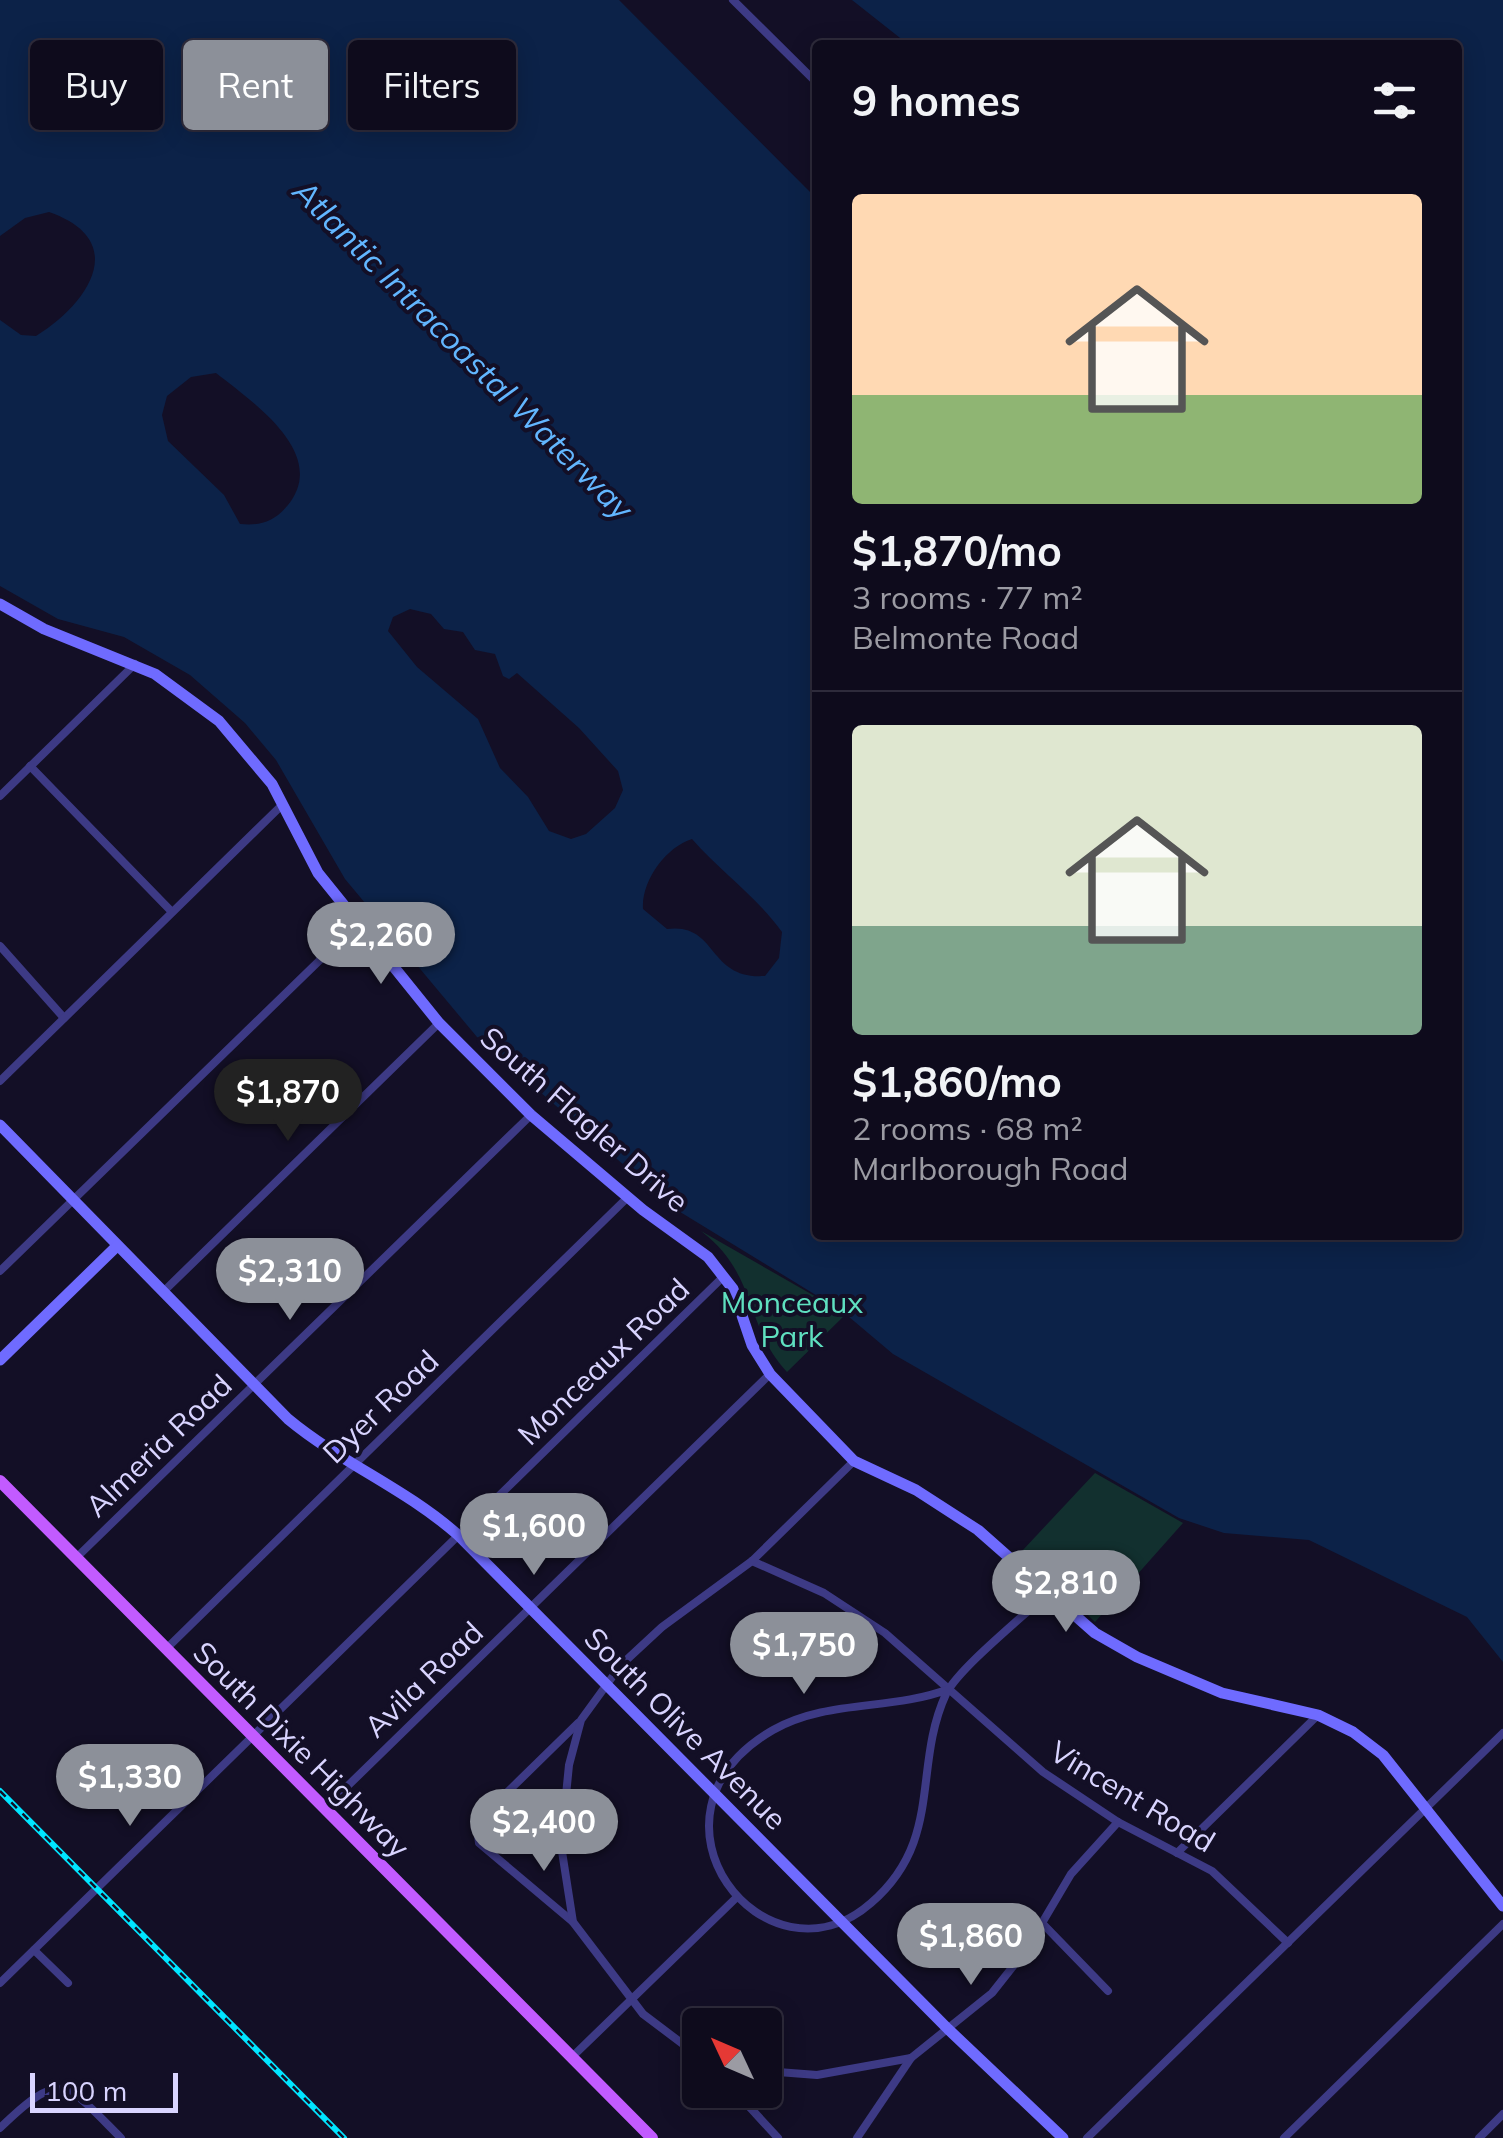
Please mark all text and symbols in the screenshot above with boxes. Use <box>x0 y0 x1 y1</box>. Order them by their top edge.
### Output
chip: Buy <box>30 40 163 130</box>
chip: Rent <box>183 40 328 130</box>
chip: Filters <box>348 40 516 130</box>
icon: filters <box>1367 73 1422 128</box>
text: 9 homes <box>852 74 1021 127</box>
water label: Atlantic Intracoastal Waterway <box>285 170 643 528</box>
icon: home <box>1047 259 1227 439</box>
text: $1,870/mo <box>852 524 1062 577</box>
text: 3 rooms · 77 m² <box>852 577 1083 617</box>
text: Belmonte Road <box>852 617 1079 657</box>
icon: home <box>1047 790 1227 970</box>
pin: $2,260 <box>300 902 462 987</box>
text: $2,260 <box>329 914 433 954</box>
street label: South Flagler Drive <box>473 1018 697 1220</box>
text: $1,860/mo <box>852 1055 1062 1108</box>
pin: $1,870 <box>207 1059 369 1144</box>
text: $1,870 <box>236 1071 340 1111</box>
text: 2 rooms · 68 m² <box>852 1108 1083 1148</box>
text: Marlborough Road <box>852 1148 1128 1188</box>
pin: $2,310 <box>209 1238 371 1323</box>
text: $2,310 <box>238 1250 342 1290</box>
street label: Monceaux Road <box>510 1270 697 1453</box>
park label: Monceaux Park <box>721 1283 863 1355</box>
street label: Dyer Road <box>314 1342 446 1471</box>
street label: Almeria Road <box>77 1366 240 1525</box>
pin: $1,600 <box>453 1493 615 1578</box>
text: $1,600 <box>482 1505 586 1545</box>
pin: $2,810 <box>985 1550 1147 1635</box>
text: $2,810 <box>1014 1562 1118 1602</box>
pin: $1,750 <box>723 1612 885 1697</box>
street label: Avila Road <box>356 1613 491 1745</box>
street label: South Olive Avenue <box>577 1619 795 1837</box>
text: $1,750 <box>752 1624 856 1664</box>
street label: South Dixie Highway <box>185 1633 418 1866</box>
street label: Vincent Road <box>1043 1732 1222 1860</box>
pin: $1,330 <box>49 1744 211 1829</box>
text: $1,330 <box>78 1756 182 1796</box>
pin: $2,400 <box>463 1789 625 1874</box>
text: $2,400 <box>492 1801 596 1841</box>
pin: $1,860 <box>890 1903 1052 1988</box>
text: $1,860 <box>919 1915 1023 1955</box>
north arrow <box>682 2008 782 2108</box>
map controls <box>682 2008 782 2108</box>
scale bar <box>30 2068 178 2112</box>
text: 100 m <box>45 2073 127 2108</box>

